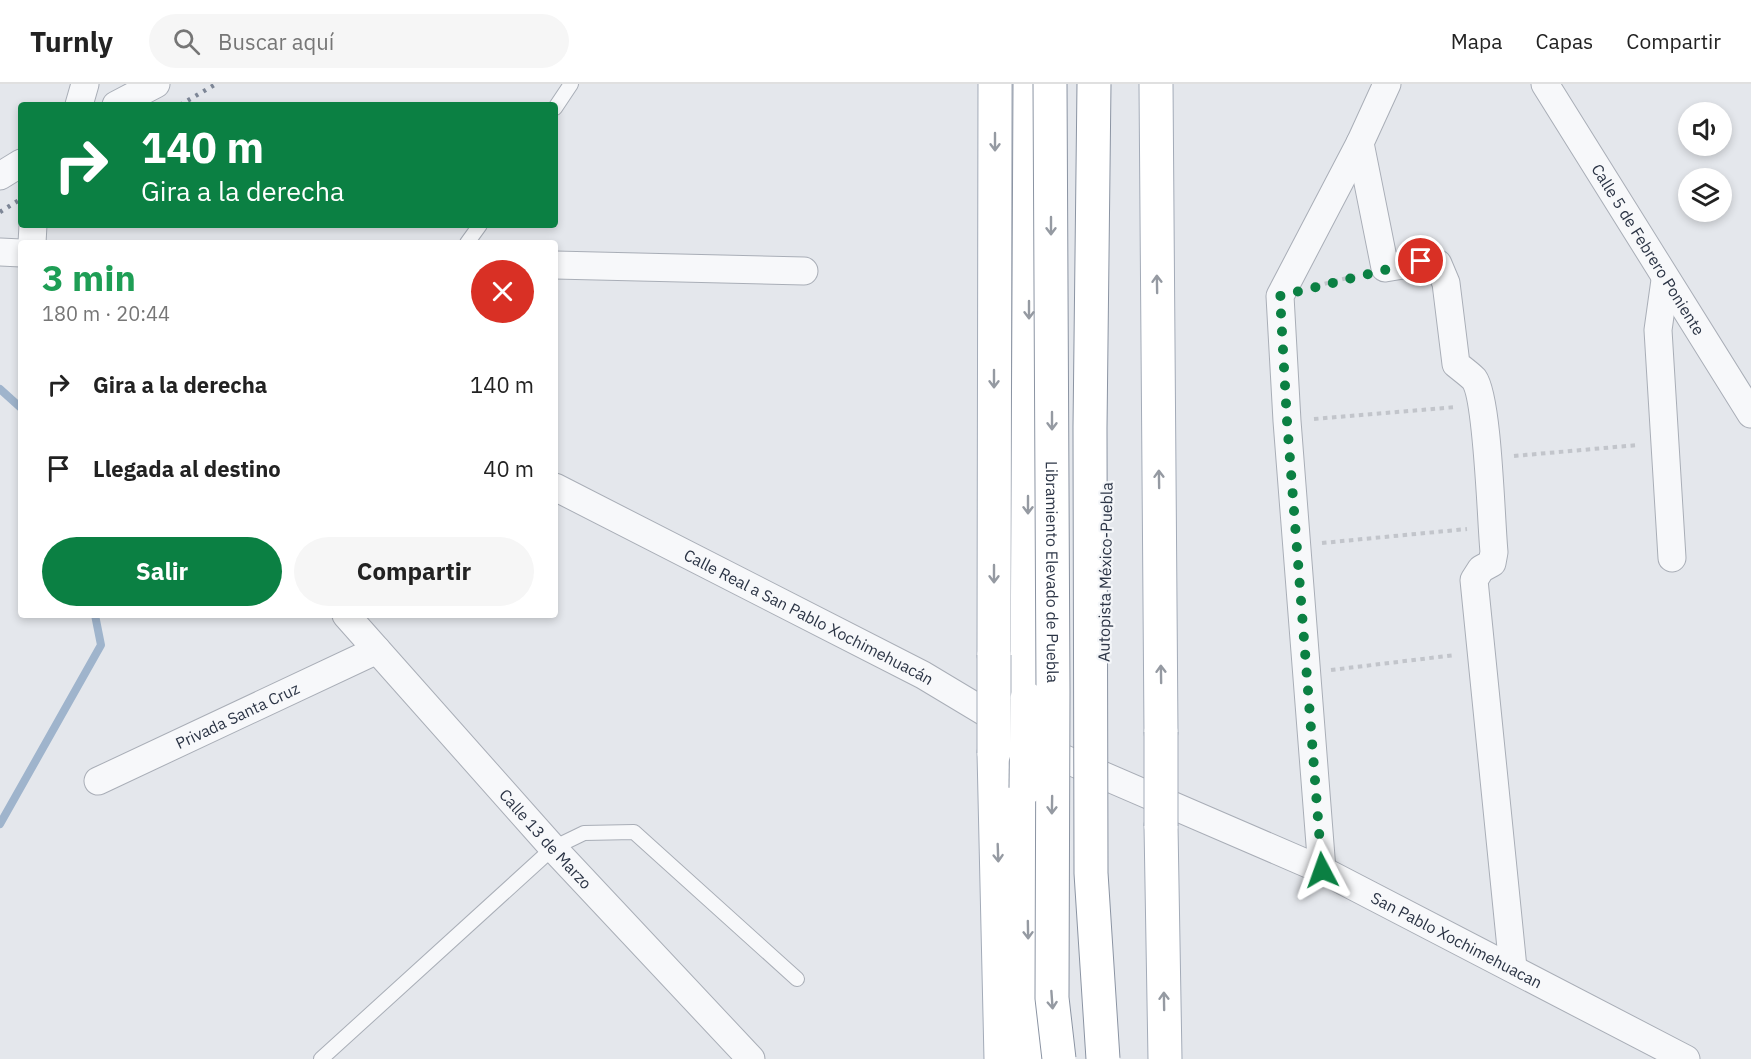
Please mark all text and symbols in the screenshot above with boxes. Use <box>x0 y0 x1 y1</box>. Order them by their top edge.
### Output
search box <box>149 14 569 68</box>
text: Turnly <box>30 23 113 60</box>
icon: search <box>170 25 203 58</box>
text: Buscar aquí <box>218 27 334 56</box>
text: Mapa <box>1451 27 1502 55</box>
text: Capas <box>1535 27 1593 55</box>
text: Compartir <box>1626 27 1721 55</box>
map controls <box>1678 102 1732 222</box>
button: sound <box>1678 102 1732 156</box>
text: 140 m <box>141 120 264 175</box>
icon: right <box>42 126 120 204</box>
one-way arrow <box>989 132 1001 152</box>
street label: Calle 5 de Febrero Poniente <box>1587 160 1709 339</box>
button: layers <box>1678 168 1732 222</box>
text: Gira a la derecha <box>141 173 344 208</box>
one-way arrow <box>1045 216 1057 236</box>
pin <box>1395 235 1446 286</box>
icon: arrive <box>1404 244 1437 277</box>
text: 3 min <box>42 254 136 301</box>
button: close <box>471 260 534 323</box>
one-way arrow <box>1152 274 1163 294</box>
text: 180 m · 20:44 <box>42 300 170 327</box>
one-way arrow <box>1023 300 1035 320</box>
icon: right <box>42 368 75 401</box>
one-way arrow <box>989 369 1000 389</box>
text: Gira a la derecha <box>93 370 267 399</box>
text: 140 m <box>470 370 534 399</box>
one-way arrow <box>1046 411 1058 431</box>
icon: arrive <box>42 452 75 485</box>
text: Llegada al destino <box>93 454 281 483</box>
text: 40 m <box>483 454 534 483</box>
street label: Libramiento Elevado de Puebla <box>1042 461 1063 684</box>
one-way arrow <box>1153 469 1165 489</box>
street label: Autopista México-Puebla <box>1093 482 1117 662</box>
one-way arrow <box>1022 495 1034 515</box>
button: Salir <box>42 537 282 606</box>
button: Compartir <box>294 537 534 606</box>
street label: Calle Real a San Pablo Xochimehuacán <box>681 545 937 689</box>
one-way arrow <box>988 564 1000 584</box>
one-way arrow <box>1155 664 1167 684</box>
street label: Privada Santa Cruz <box>172 678 303 753</box>
street label: Calle 13 de Marzo <box>495 785 596 893</box>
one-way arrow <box>1046 795 1058 815</box>
position arrow <box>1290 838 1354 902</box>
one-way arrow <box>992 843 1003 863</box>
street label: San Pablo Xochimehuacan <box>1368 887 1546 993</box>
one-way arrow <box>1022 920 1034 940</box>
one-way arrow <box>1047 990 1058 1010</box>
one-way arrow <box>1158 991 1170 1011</box>

